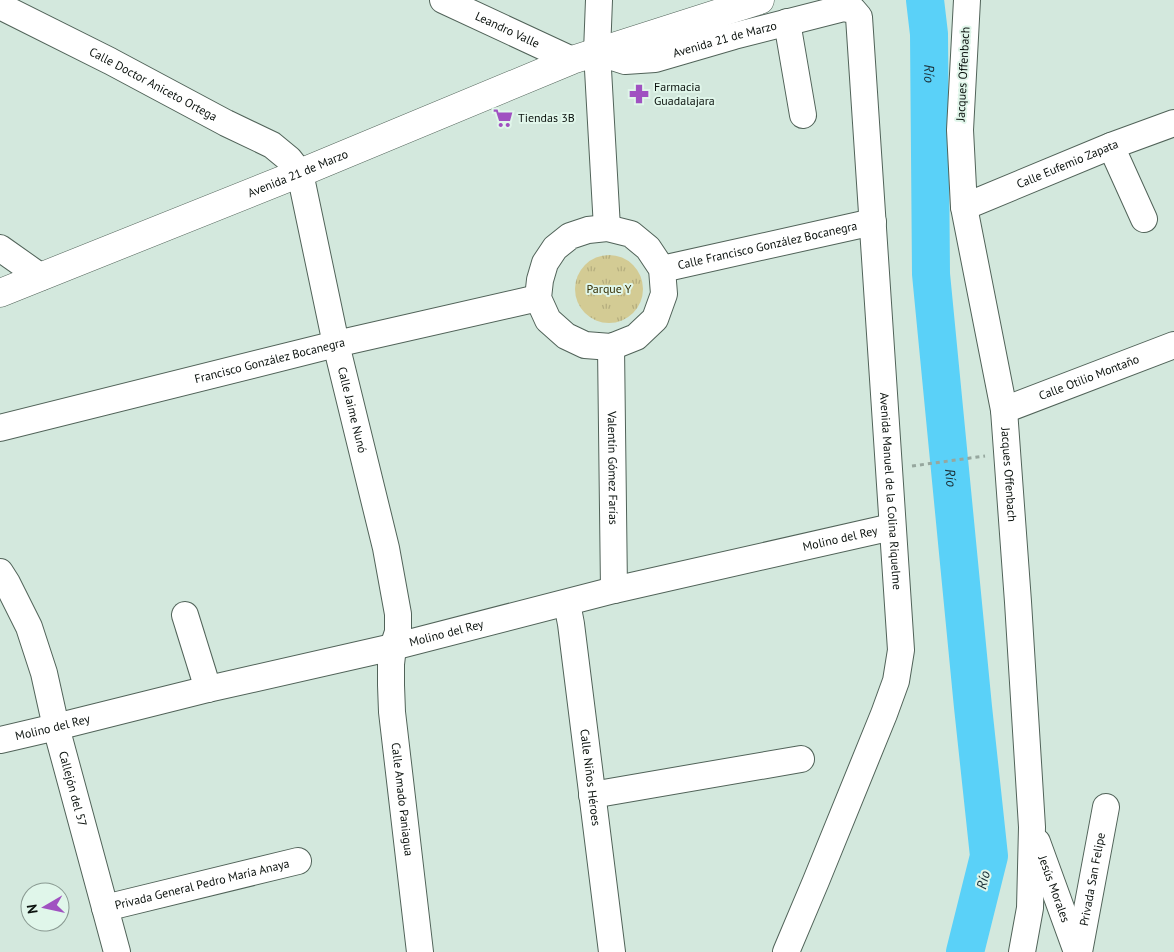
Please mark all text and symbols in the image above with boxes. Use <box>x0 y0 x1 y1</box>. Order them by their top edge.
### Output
street label: Leandro Valle <box>473 8 542 51</box>
street label: Avenida 21 de Marzo <box>671 17 778 60</box>
street label: Jacques Offenbach <box>952 26 972 123</box>
street label: Calle Doctor Aniceto Ortega <box>87 44 220 124</box>
water label: Río <box>920 65 938 83</box>
place label: Farmacia Guadalajara <box>654 79 715 108</box>
pharmacy icon: Farmacia Guadalajara <box>628 83 650 105</box>
supermarket icon: Tiendas 3B <box>492 107 514 129</box>
place label: Tiendas 3B <box>518 110 575 125</box>
street label: Calle Eufemio Zapata <box>1014 136 1120 191</box>
street label: Avenida 21 de Marzo <box>245 146 350 200</box>
street label: Calle Francisco González Bocanegra <box>676 218 859 272</box>
park label: Parque Y <box>587 281 632 296</box>
street label: Francisco González Bocanegra <box>193 334 346 386</box>
street label: Calle Otilio Montaño <box>1036 351 1141 403</box>
street label: Calle Jaime Nunó <box>335 365 370 455</box>
street label: Avenida Manuel de la Colina Riquelme <box>877 392 905 590</box>
street label: Valentín Gómez Farías <box>605 410 621 525</box>
street label: Jacques Offenbach <box>998 426 1020 522</box>
water label: Río <box>941 468 961 488</box>
street label: Molino del Rey <box>801 522 879 554</box>
street label: Molino del Rey <box>407 616 485 650</box>
street label: Molino del Rey <box>14 711 92 743</box>
street label: Calle Niños Héroes <box>577 728 604 827</box>
street label: Calle Amado Paniagua <box>389 742 417 857</box>
street label: Callejón del 57 <box>56 749 91 828</box>
street label: Privada San Felipe <box>1076 831 1108 927</box>
street label: Jesús Morales <box>1035 852 1074 924</box>
street label: Privada General Pedro María Anaya <box>113 855 291 912</box>
water label: Río <box>972 869 994 891</box>
north arrow <box>20 882 70 932</box>
text: N <box>23 903 42 915</box>

